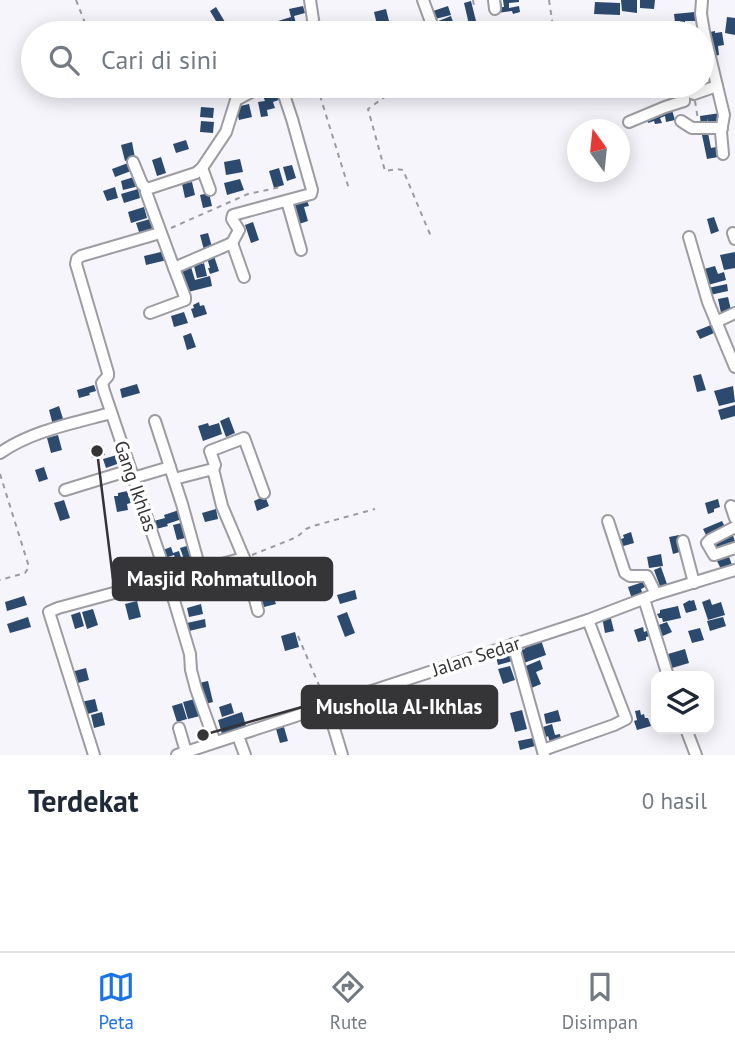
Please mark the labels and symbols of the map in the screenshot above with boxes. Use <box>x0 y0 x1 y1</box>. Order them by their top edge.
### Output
north arrow <box>567 119 630 182</box>
street label: Gang Ikhlas <box>109 437 163 535</box>
callout: Masjid Rohmatullooh <box>113 558 332 600</box>
text: Masjid Rohmatullooh <box>127 565 317 592</box>
street label: Jalan Sedar <box>428 630 524 682</box>
callout: Musholla Al-Ikhlas <box>302 686 497 728</box>
text: Musholla Al-Ikhlas <box>316 693 482 720</box>

